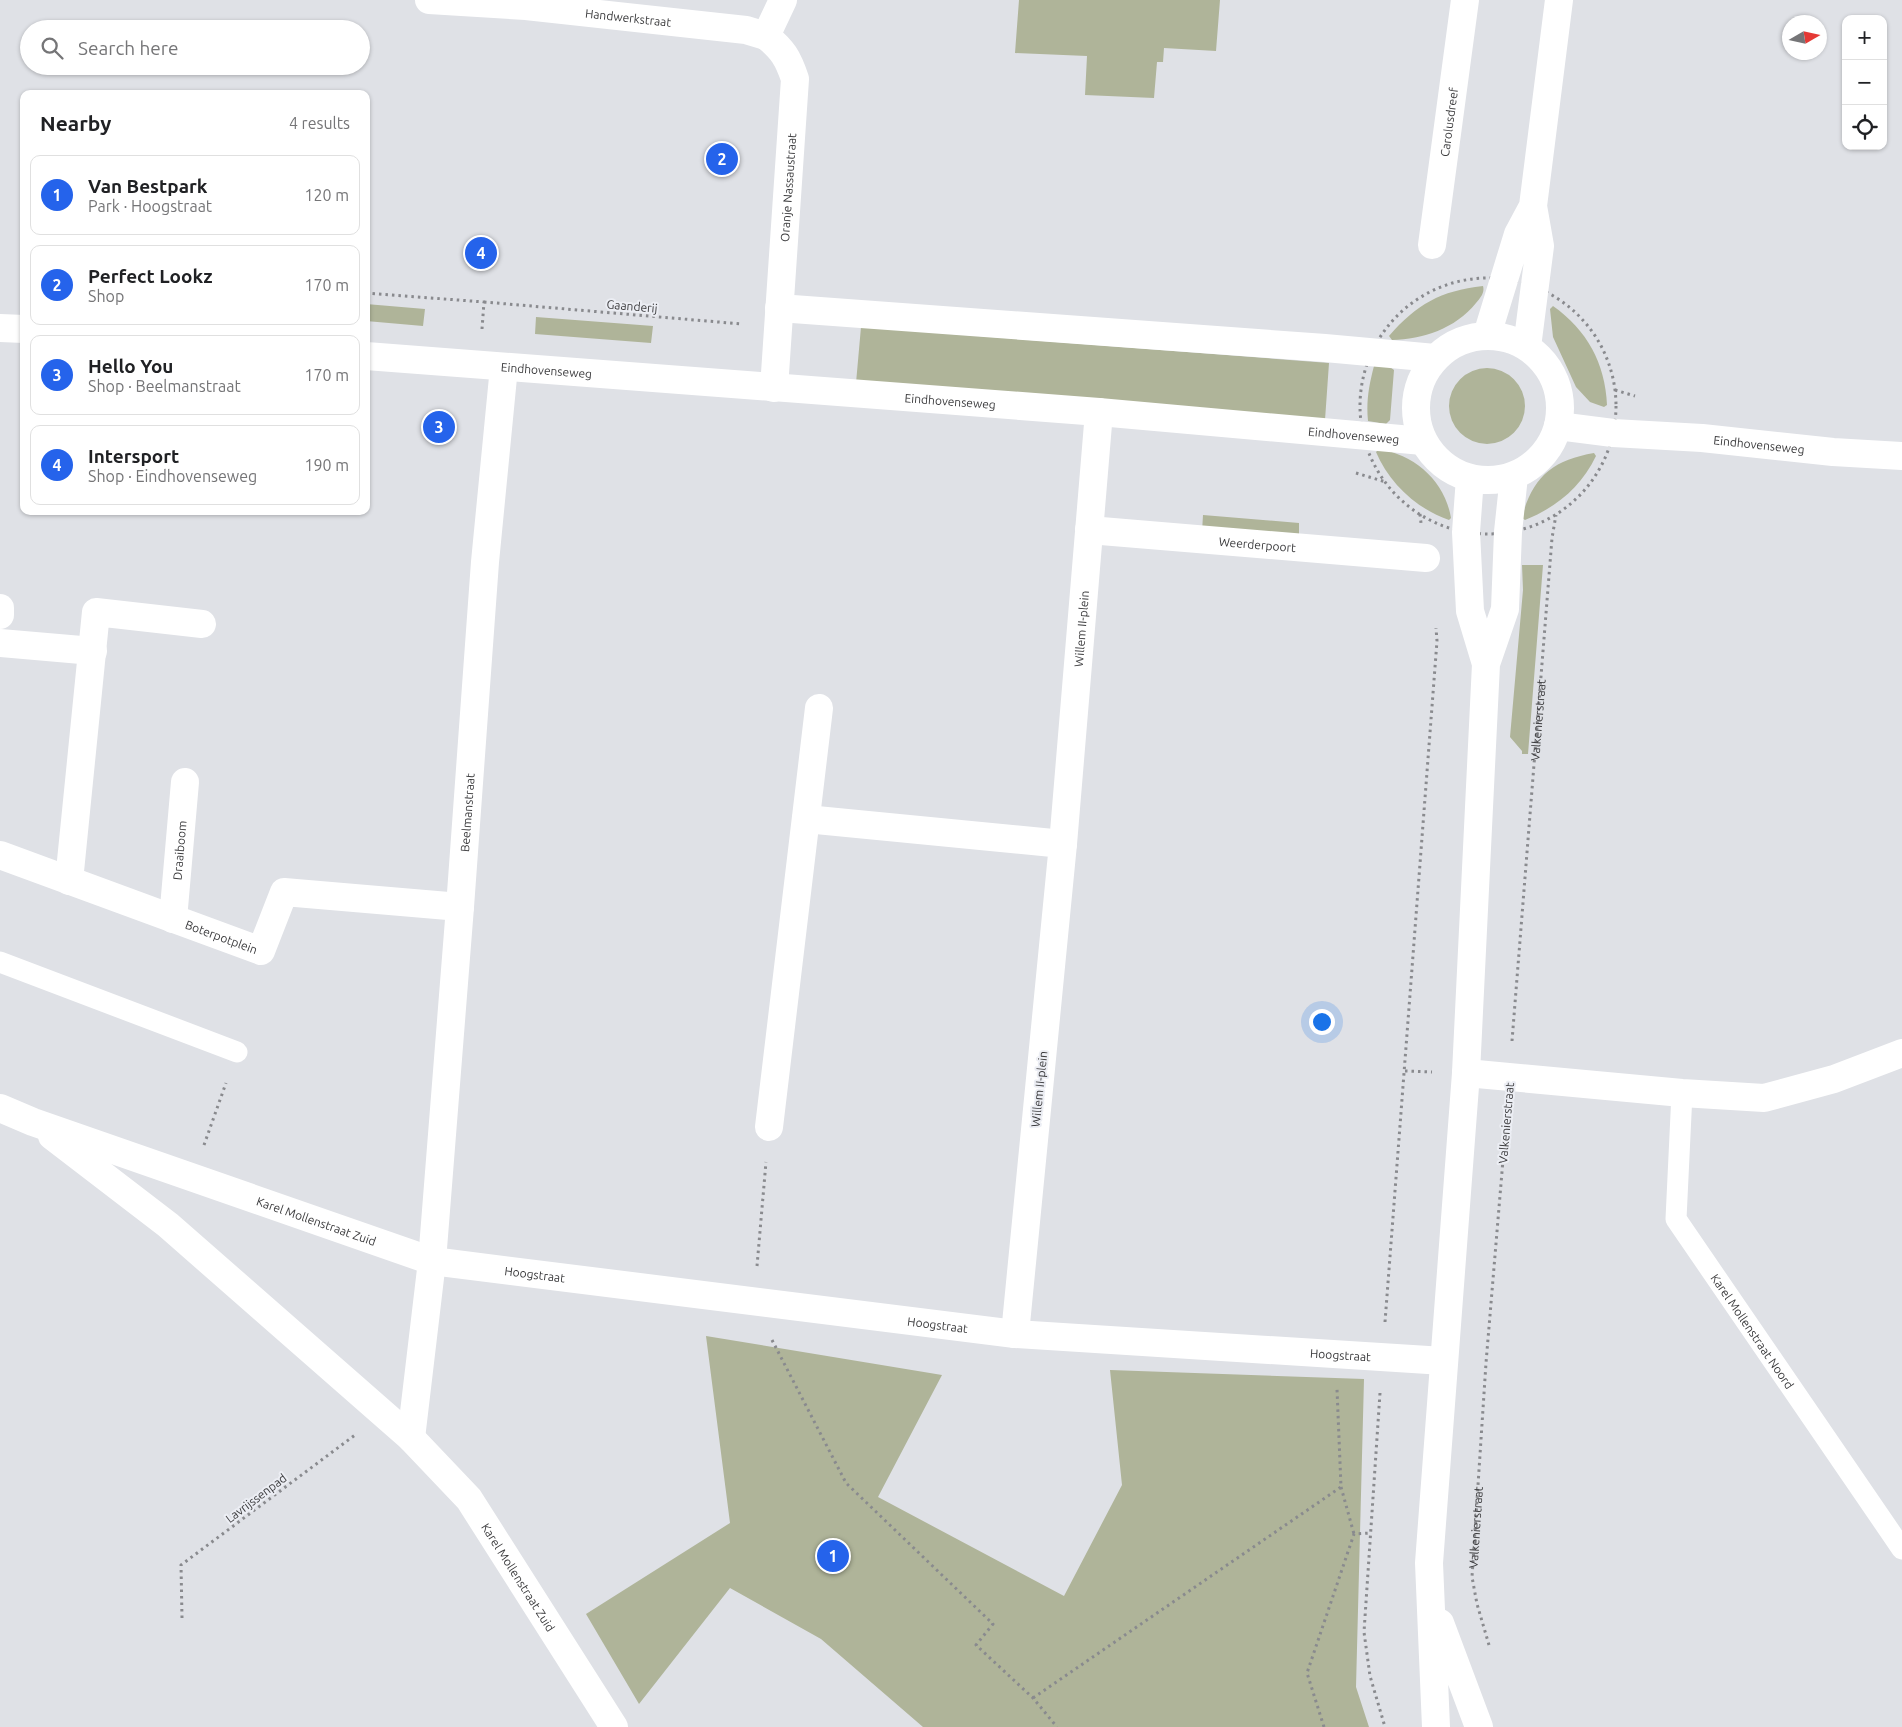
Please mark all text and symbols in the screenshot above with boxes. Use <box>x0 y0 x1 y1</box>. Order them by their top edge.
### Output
street label: Handwerkstraat <box>584 6 672 28</box>
north arrow <box>1782 15 1827 60</box>
map controls <box>1842 15 1887 150</box>
button: + <box>1842 15 1887 60</box>
search box <box>20 20 370 75</box>
icon: search <box>38 34 66 62</box>
text: Search here <box>78 37 178 59</box>
button: − <box>1842 60 1887 105</box>
street label: Carolusdreef <box>1437 86 1460 158</box>
button: locate <box>1842 105 1887 150</box>
text: Nearby <box>40 111 111 135</box>
text: 4 results <box>289 114 350 132</box>
street label: Oranje Nassaustraat <box>777 132 798 242</box>
pin: 2 <box>706 140 738 178</box>
text: Van Bestpark <box>88 175 207 197</box>
text: 1 <box>52 186 62 204</box>
text: 120 m <box>304 186 349 204</box>
text: Park · Hoogstraat <box>88 197 212 215</box>
pin: 4 <box>465 234 497 272</box>
text: Perfect Lookz <box>88 265 213 287</box>
text: 2 <box>52 276 62 294</box>
text: 170 m <box>304 276 349 294</box>
text: Shop <box>88 287 124 305</box>
street label: Gaanderij <box>606 297 658 315</box>
text: Hello You <box>88 355 173 377</box>
street label: Eindhovenseweg <box>500 360 593 380</box>
text: 3 <box>52 366 62 384</box>
text: 170 m <box>304 366 349 384</box>
text: Shop · Beelmanstraat <box>88 377 241 395</box>
street label: Eindhovenseweg <box>904 391 996 411</box>
pin: 3 <box>423 408 455 446</box>
street label: Eindhovenseweg <box>1308 424 1400 445</box>
street label: Eindhovenseweg <box>1713 433 1805 455</box>
text: Intersport <box>88 445 179 467</box>
text: 4 <box>52 456 62 474</box>
text: 190 m <box>304 456 349 474</box>
text: Shop · Eindhovenseweg <box>88 467 257 485</box>
street label: Weerderpoort <box>1218 534 1297 554</box>
street label: Willem II-plein <box>1071 590 1091 667</box>
street label: Valkenierstraat <box>1528 678 1547 761</box>
street label: Beelmanstraat <box>458 772 476 852</box>
street label: Draaiboom <box>170 820 188 881</box>
street label: Boterpotplein <box>184 917 259 956</box>
your location <box>1309 1009 1335 1035</box>
street label: Willem II-plein <box>1029 1050 1049 1128</box>
street label: Valkenierstraat <box>1496 1081 1516 1164</box>
street label: Karel Mollenstraat Zuid <box>255 1194 378 1248</box>
street label: Hoogstraat <box>504 1264 566 1284</box>
street label: Karel Mollenstraat Noord <box>1709 1271 1797 1391</box>
street label: Hoogstraat <box>907 1314 969 1335</box>
street label: Hoogstraat <box>1310 1346 1372 1363</box>
street label: Lavrijssenpad <box>223 1471 289 1525</box>
street label: Valkenierstraat <box>1466 1486 1484 1568</box>
street label: Karel Mollenstraat Zuid <box>479 1521 558 1634</box>
pin: 1 <box>817 1537 849 1575</box>

